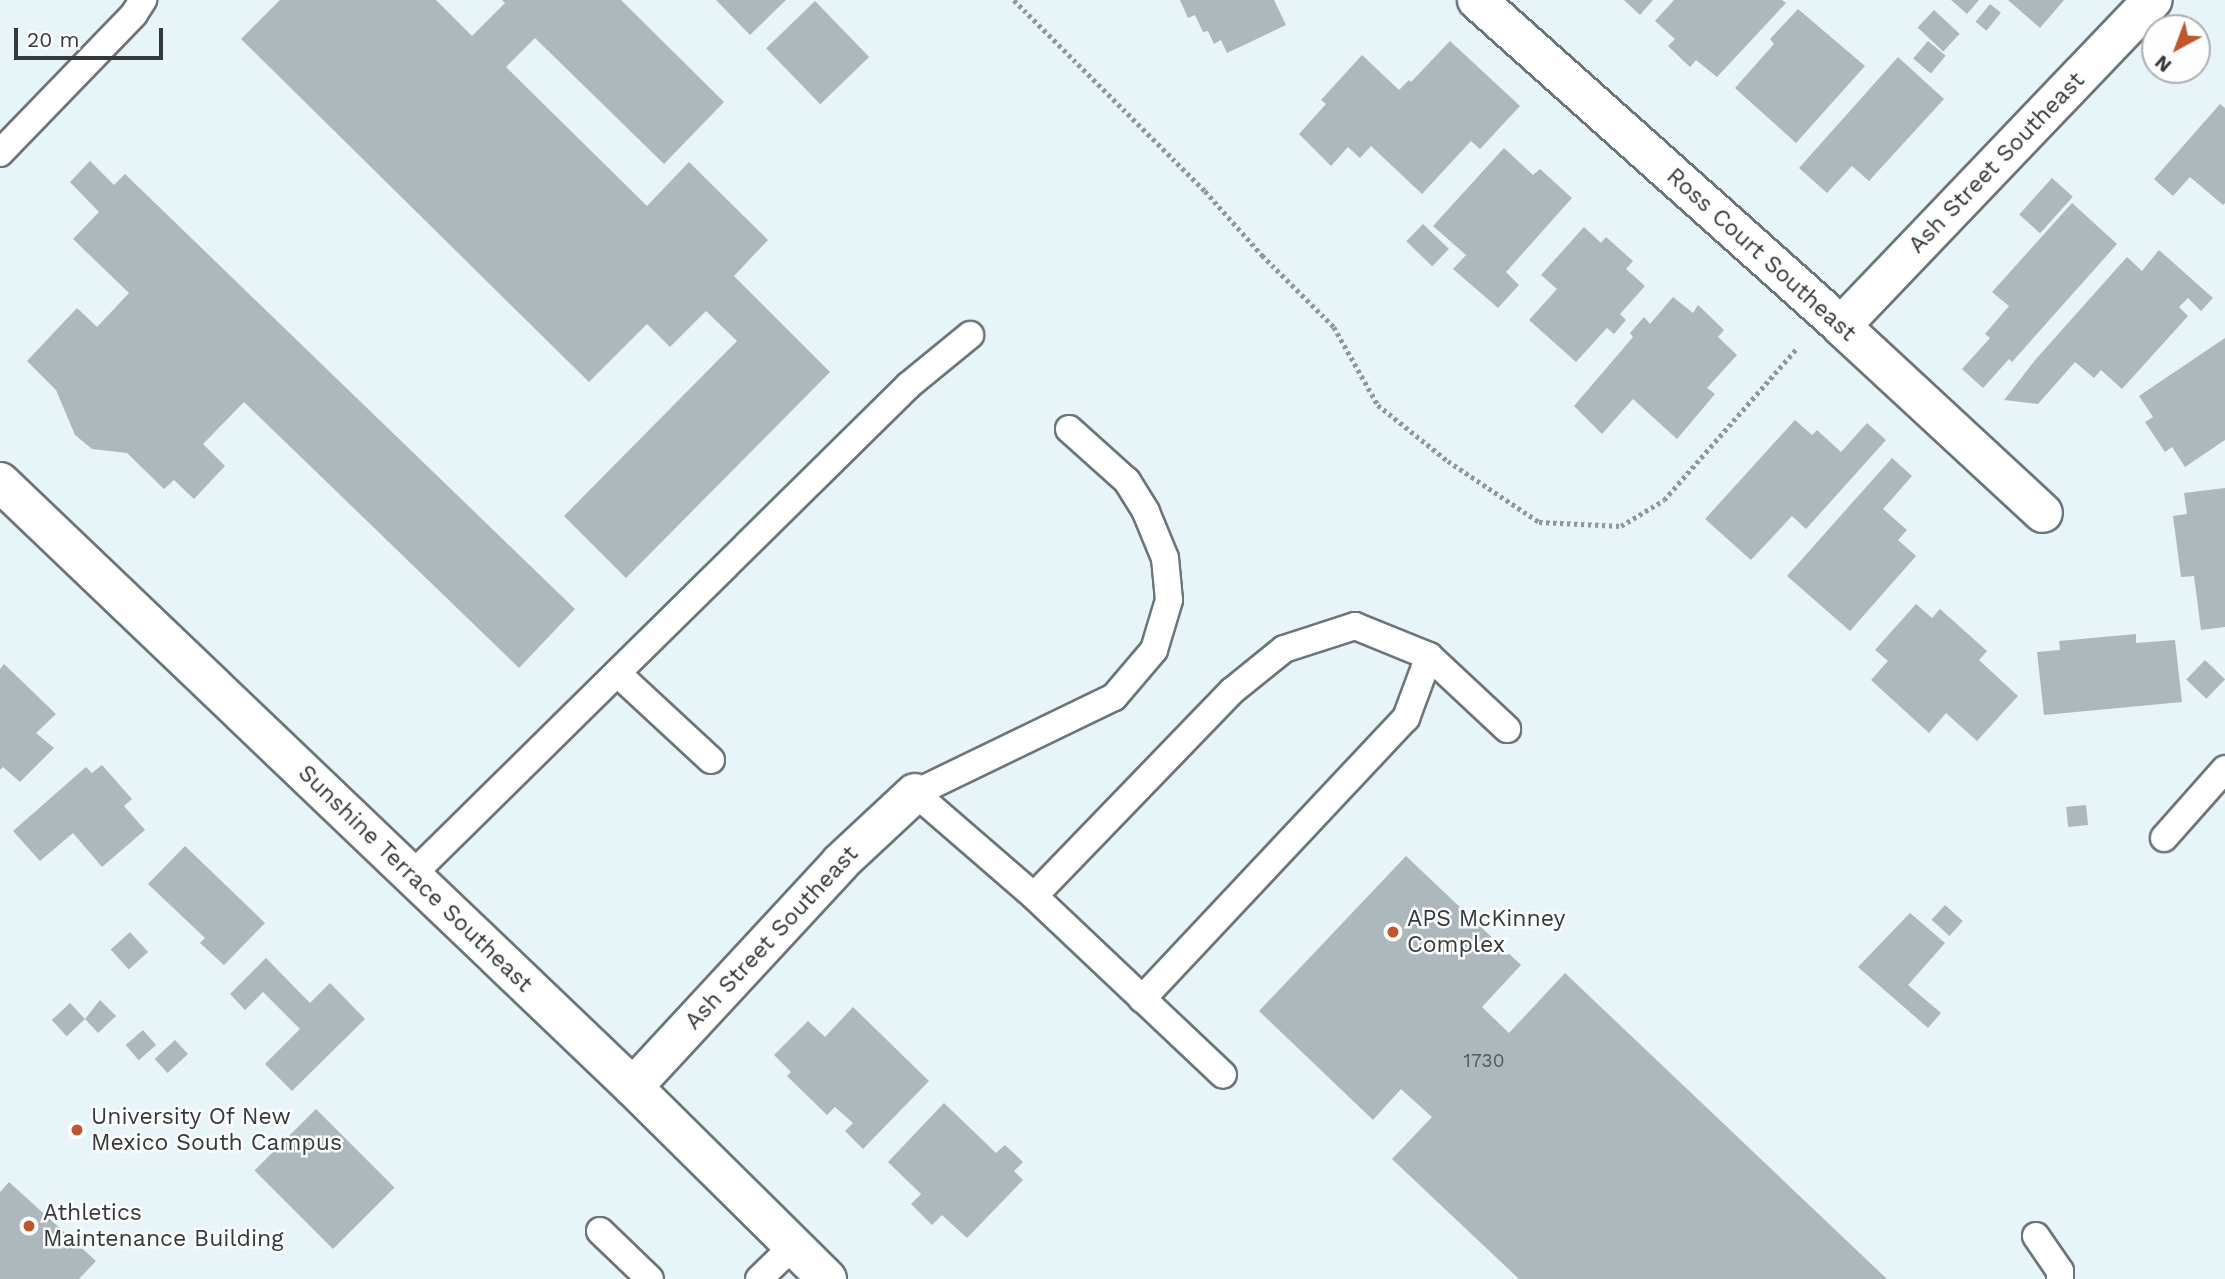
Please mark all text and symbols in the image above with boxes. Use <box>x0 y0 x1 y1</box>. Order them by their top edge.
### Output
scale bar <box>18 14 166 58</box>
north arrow <box>2141 14 2211 84</box>
text: 20 m <box>27 27 79 52</box>
text: N <box>2150 50 2176 77</box>
street label: Ash Street Southeast <box>1903 67 2091 259</box>
street label: Ross Court Southeast <box>1661 163 1861 347</box>
street label: Sunshine Terrace Southeast <box>292 759 538 999</box>
street label: Ash Street Southeast <box>680 840 864 1036</box>
place label: APS McKinney Complex <box>1407 905 1565 959</box>
marker: APS McKinney Complex <box>1385 924 1401 940</box>
house number: 1730 <box>1464 1050 1504 1072</box>
place label: University Of New Mexico South Campus <box>91 1103 342 1157</box>
marker: University Of New Mexico South Campus <box>69 1122 85 1138</box>
place label: Athletics Maintenance Building <box>43 1199 283 1253</box>
marker: Athletics Maintenance Building <box>21 1218 37 1234</box>

